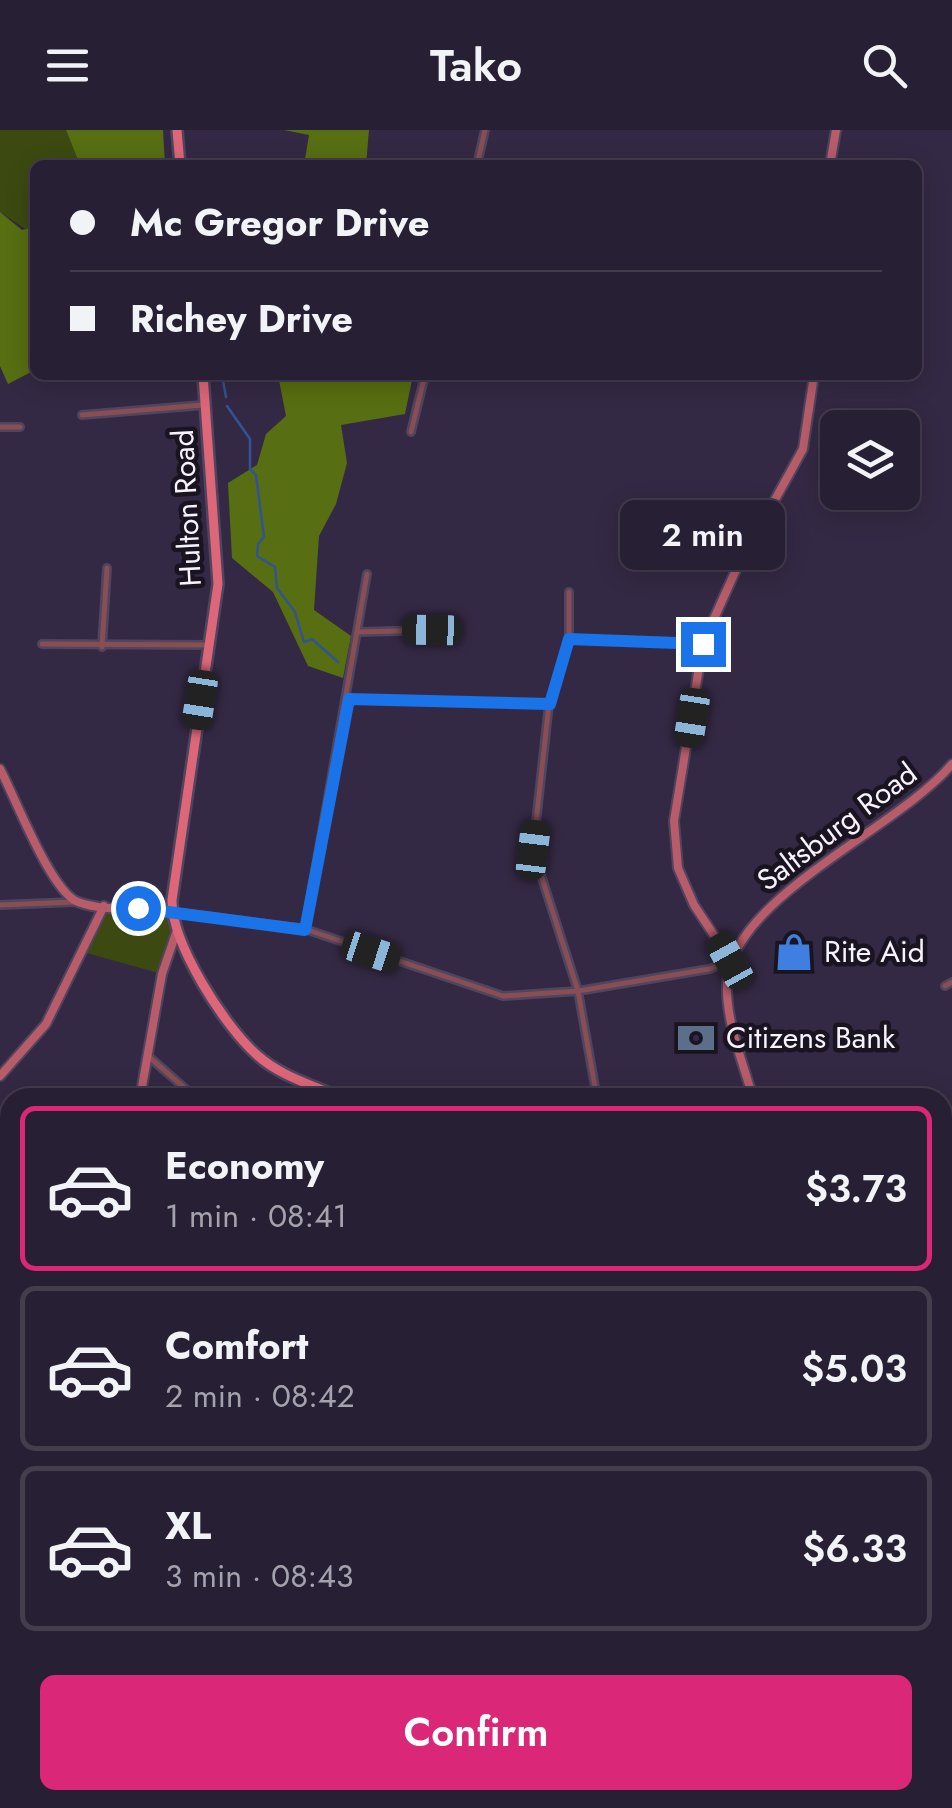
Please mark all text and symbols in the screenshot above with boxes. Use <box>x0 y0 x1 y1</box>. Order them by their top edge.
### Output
text: Tako <box>430 33 522 98</box>
icon: menu <box>40 38 95 93</box>
icon: search <box>857 38 912 93</box>
text: Mc Gregor Drive <box>130 195 430 250</box>
text: Richey Drive <box>130 291 353 346</box>
map controls <box>820 410 920 510</box>
button: layers <box>820 410 920 510</box>
street label: Hulton Road <box>161 428 212 588</box>
callout: 2 min <box>620 499 786 569</box>
text: 2 min <box>661 512 744 558</box>
car <box>402 614 462 646</box>
route end <box>681 622 726 667</box>
car <box>180 668 220 732</box>
car <box>672 686 712 750</box>
street label: Saltsburg Road <box>748 752 926 901</box>
car <box>514 818 552 882</box>
route start <box>116 886 161 931</box>
car <box>702 927 758 995</box>
car <box>338 928 404 976</box>
place label: Rite Aid <box>824 930 925 973</box>
shop icon: Rite Aid <box>773 931 815 973</box>
place label: Citizens Bank <box>726 1016 896 1059</box>
bank icon: Citizens Bank <box>675 1017 717 1059</box>
text: Economy <box>165 1138 324 1193</box>
icon: car <box>45 1144 135 1234</box>
text: $3.73 <box>805 1161 907 1216</box>
text: 1 min · 08:41 <box>165 1193 347 1239</box>
text: Comfort <box>165 1318 308 1373</box>
icon: car <box>45 1324 135 1414</box>
text: $5.03 <box>801 1341 907 1396</box>
text: 2 min · 08:42 <box>165 1373 355 1419</box>
text: XL <box>165 1498 211 1553</box>
icon: car <box>45 1504 135 1594</box>
text: $6.33 <box>802 1521 907 1576</box>
text: 3 min · 08:43 <box>165 1553 353 1599</box>
button: Confirm <box>40 1675 912 1790</box>

